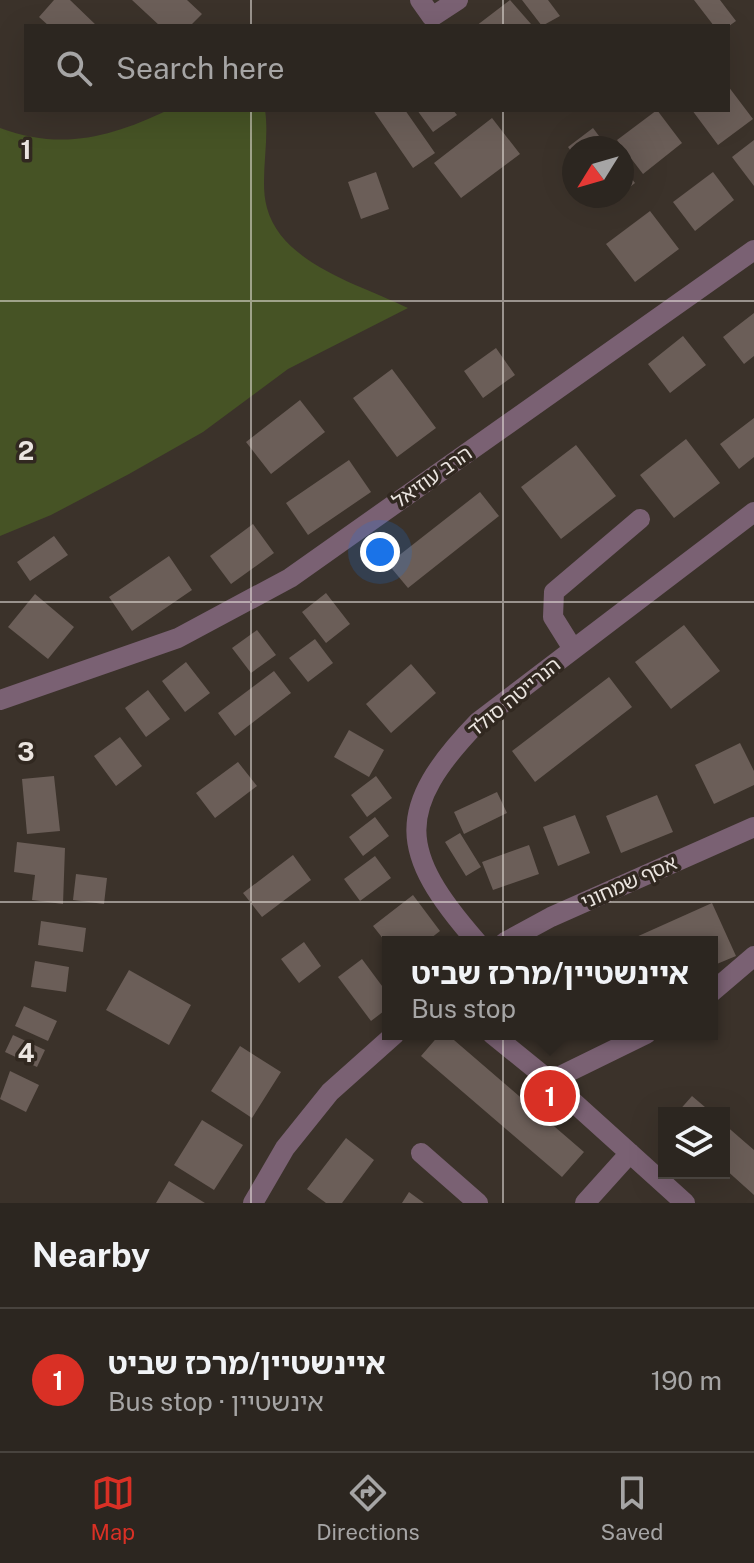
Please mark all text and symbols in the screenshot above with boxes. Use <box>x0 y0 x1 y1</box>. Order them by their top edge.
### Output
search box <box>24 24 730 112</box>
icon: search <box>52 46 96 90</box>
text: Search here <box>116 50 284 86</box>
text: 1 <box>20 134 32 165</box>
north arrow <box>562 136 634 208</box>
text: 2 <box>18 435 34 466</box>
street label: הרב עוזיאל <box>388 441 476 513</box>
your location <box>360 532 400 572</box>
street label: הנרייטה סולד <box>463 652 565 742</box>
text: 3 <box>17 736 35 767</box>
street label: אסף שמחוני <box>577 850 681 914</box>
popup <box>382 936 718 1040</box>
text: איינשטיין/מרכז שביט <box>411 955 689 991</box>
text: Bus stop <box>411 993 516 1024</box>
text: 4 <box>17 1037 35 1068</box>
pin: 1 <box>524 1066 576 1126</box>
map controls <box>658 1107 730 1179</box>
button: layers <box>658 1107 730 1179</box>
text: Nearby <box>32 1235 150 1275</box>
text: איינשטיין/מרכז שביט <box>108 1345 386 1381</box>
text: 1 <box>52 1365 64 1396</box>
text: 190 m <box>651 1365 722 1396</box>
text: Bus stop · אינשטיין <box>108 1386 324 1417</box>
tab: Map <box>91 1471 135 1545</box>
tab: Directions <box>316 1471 420 1545</box>
tab: Saved <box>601 1471 663 1545</box>

